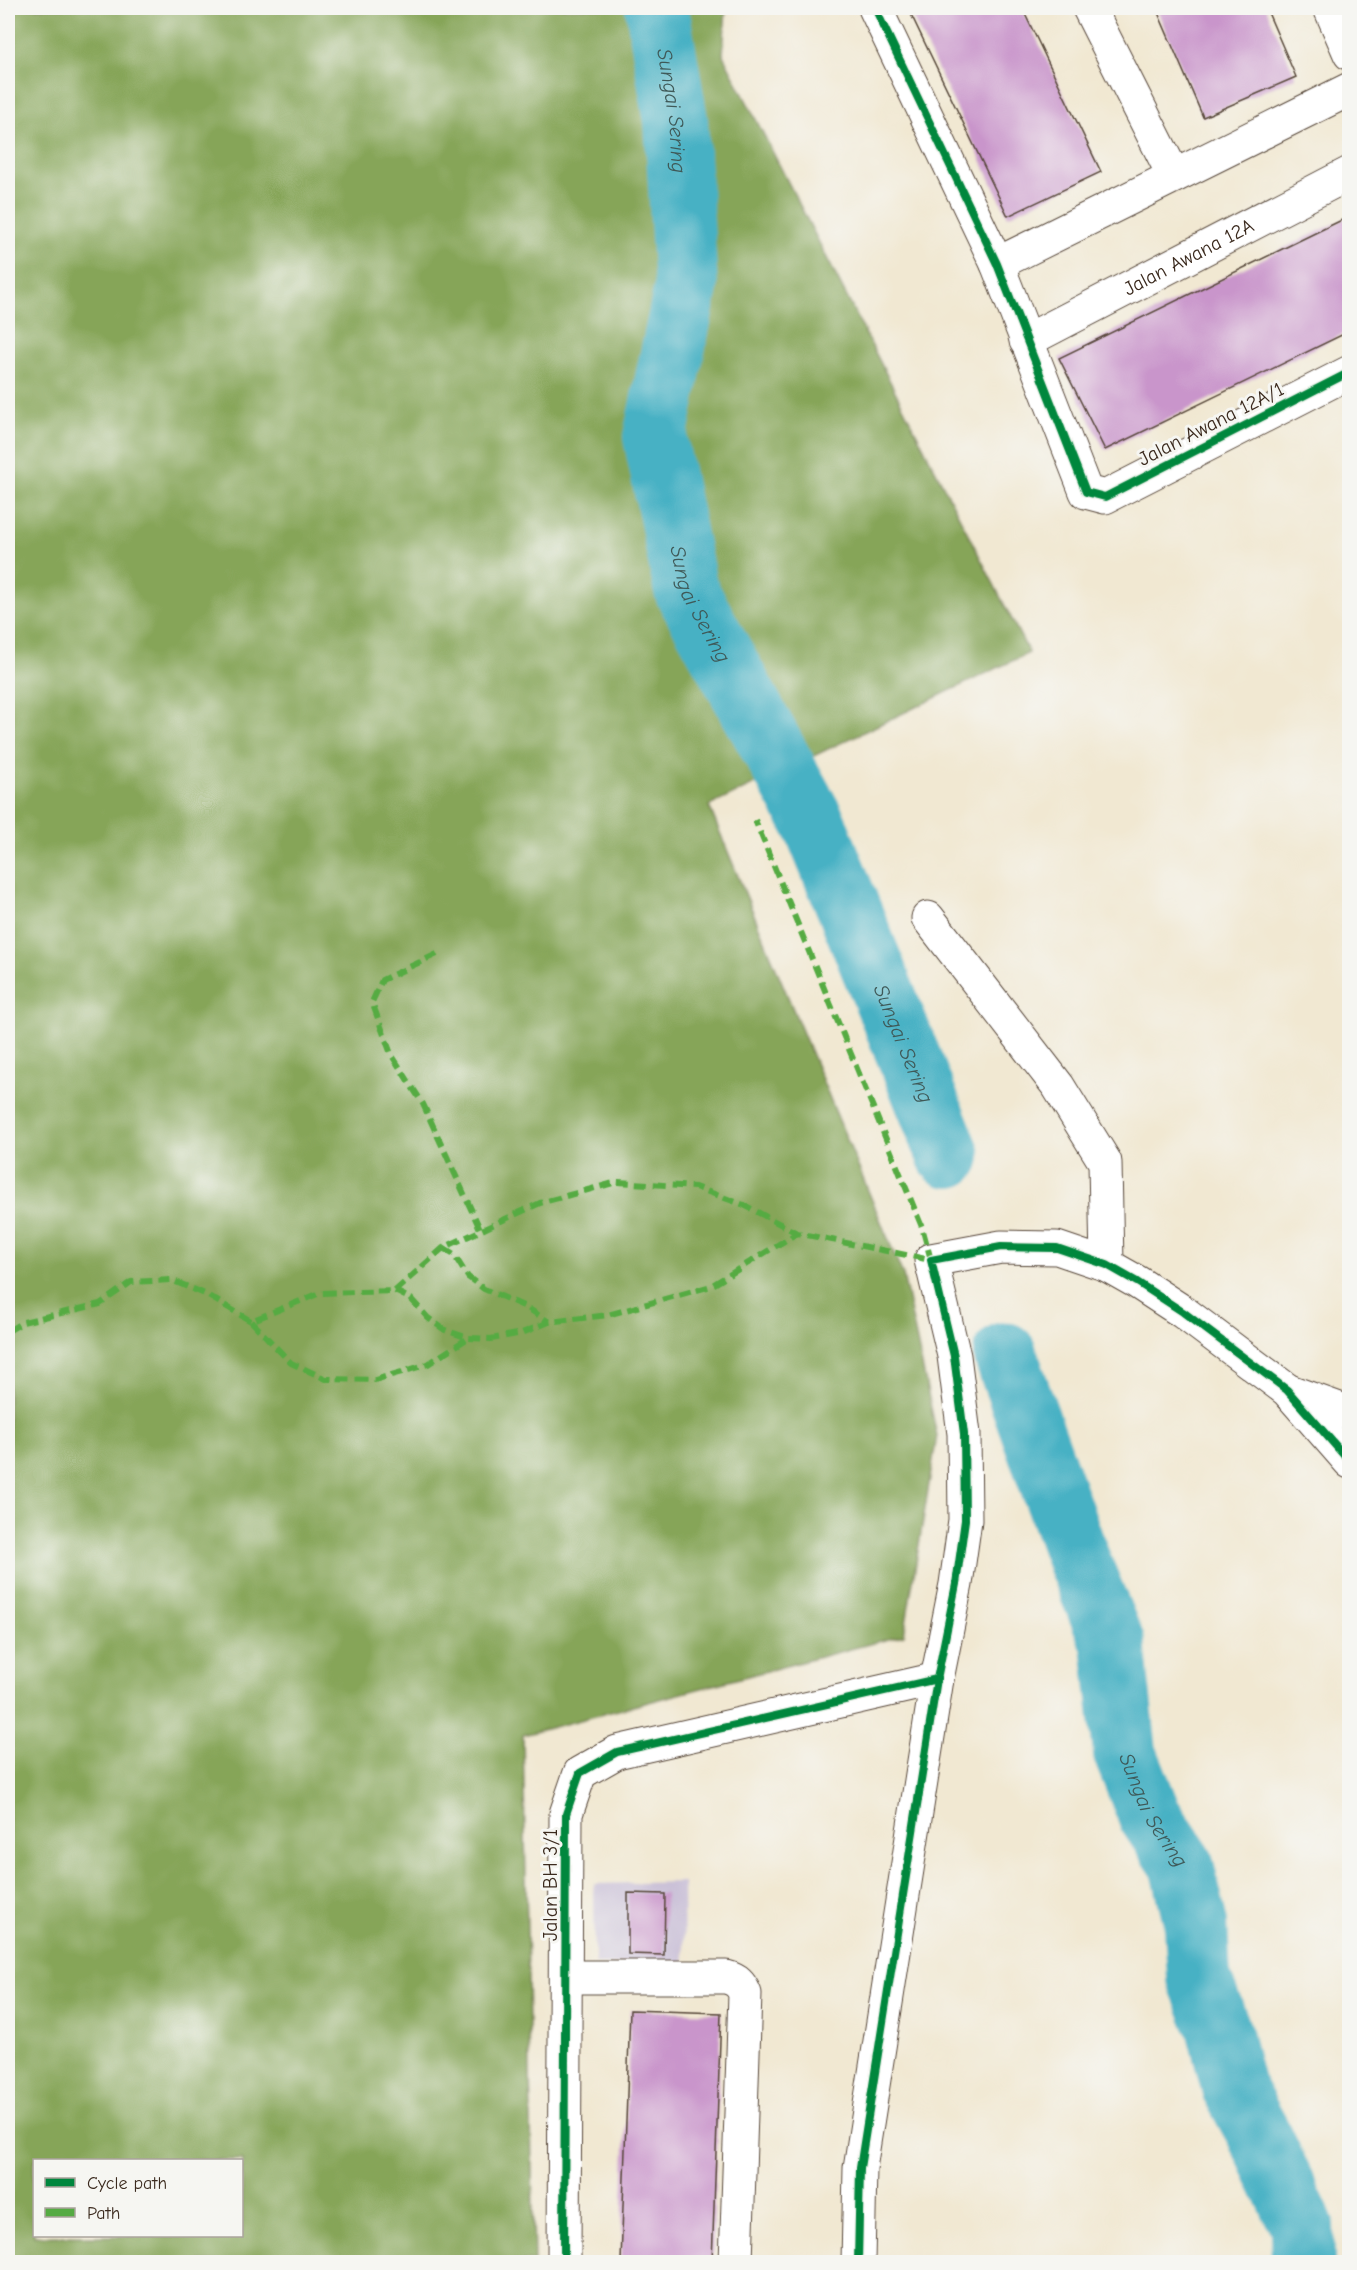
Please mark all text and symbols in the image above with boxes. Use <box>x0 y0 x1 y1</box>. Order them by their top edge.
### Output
water label: Sungai Sering <box>652 47 691 174</box>
street label: Jalan Awana 12A <box>1119 213 1258 300</box>
street label: Jalan Awana 12A/1 <box>1134 377 1288 471</box>
water label: Sungai Sering <box>665 544 735 666</box>
water label: Sungai Sering <box>869 981 938 1106</box>
water label: Sungai Sering <box>1114 1749 1193 1872</box>
street label: Jalan BH 3/1 <box>539 1829 562 1941</box>
legend <box>33 2159 243 2237</box>
text: Cycle path <box>87 2173 167 2194</box>
text: Path <box>87 2203 120 2224</box>

